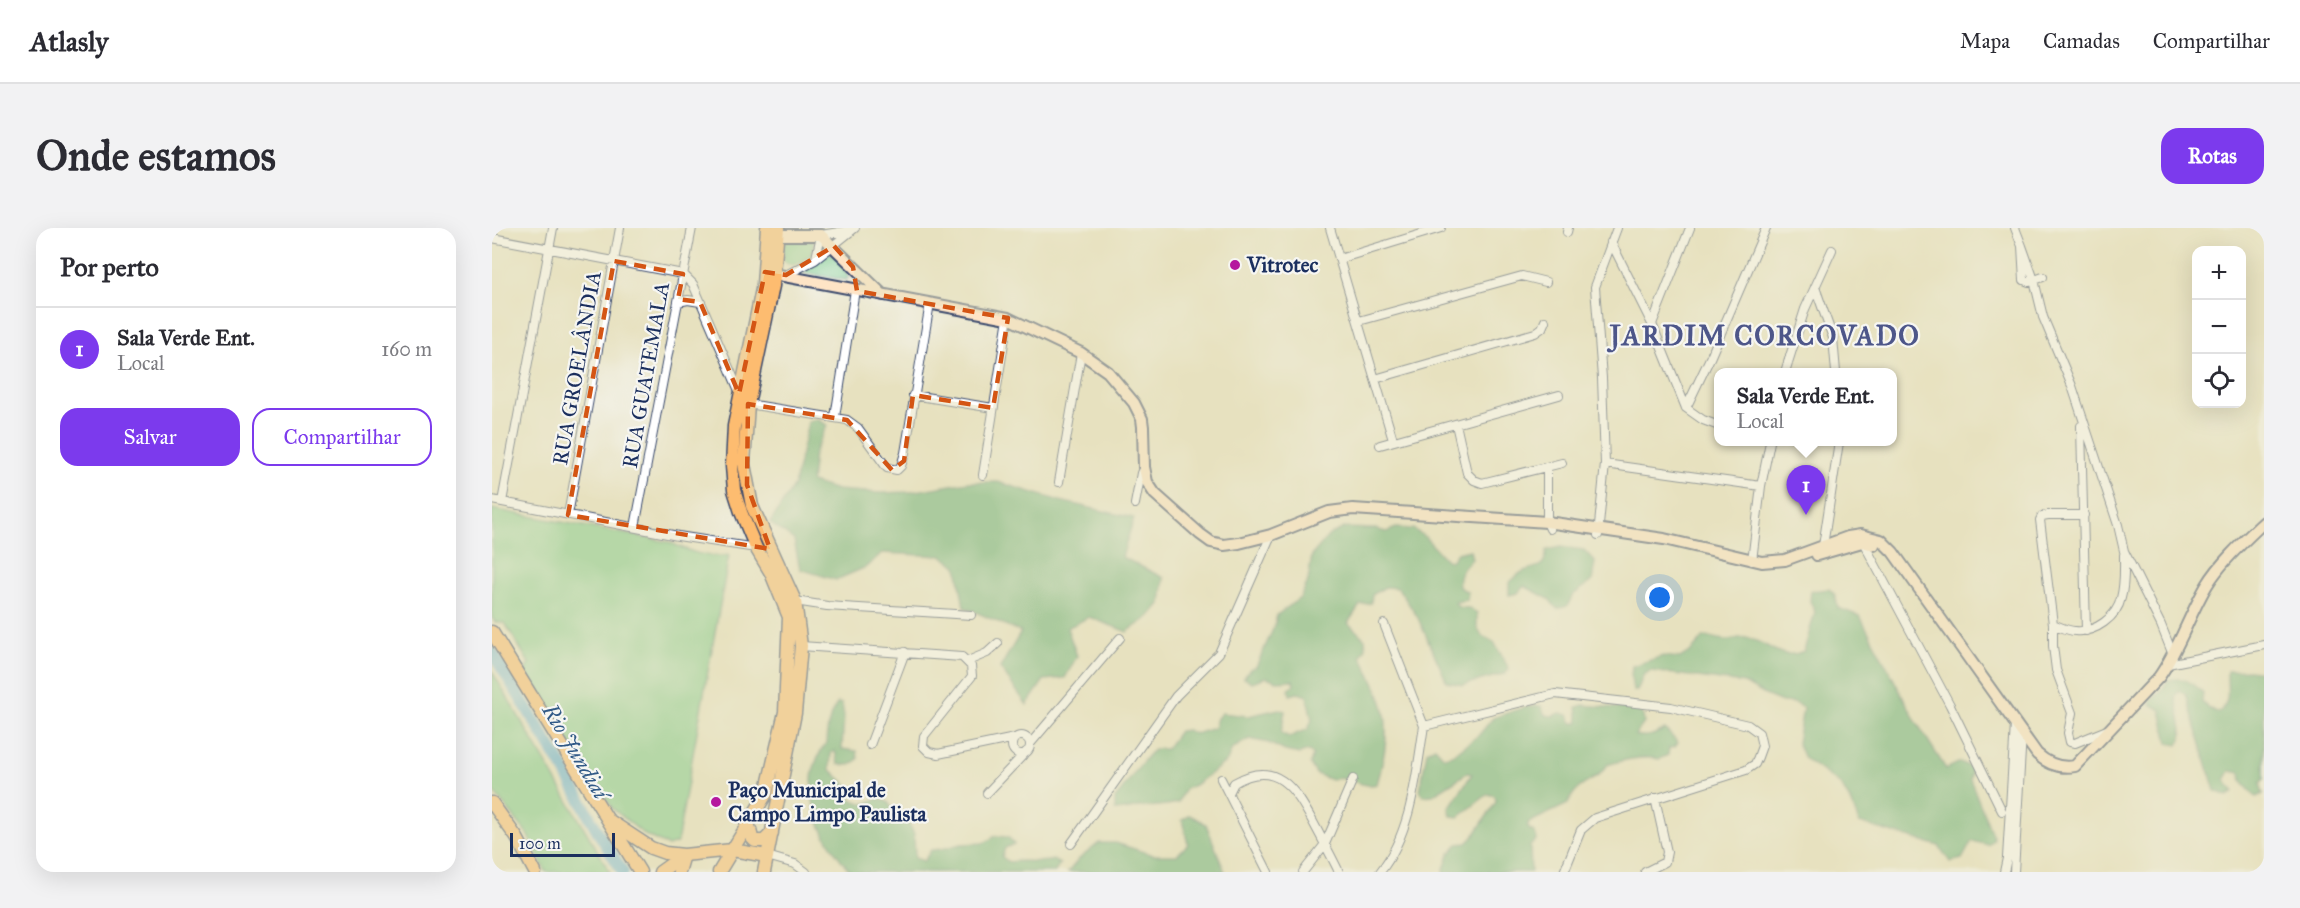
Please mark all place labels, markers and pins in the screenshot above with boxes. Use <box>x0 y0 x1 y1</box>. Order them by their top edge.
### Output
place label: Vitrotec <box>1246 252 1318 278</box>
marker: Vitrotec <box>1228 258 1242 272</box>
pin: 1 <box>1786 466 1826 515</box>
place label: Paço Municipal de Campo Limpo Paulista <box>728 777 928 827</box>
marker: Paço Municipal de Campo Limpo Paulista <box>709 795 723 809</box>

